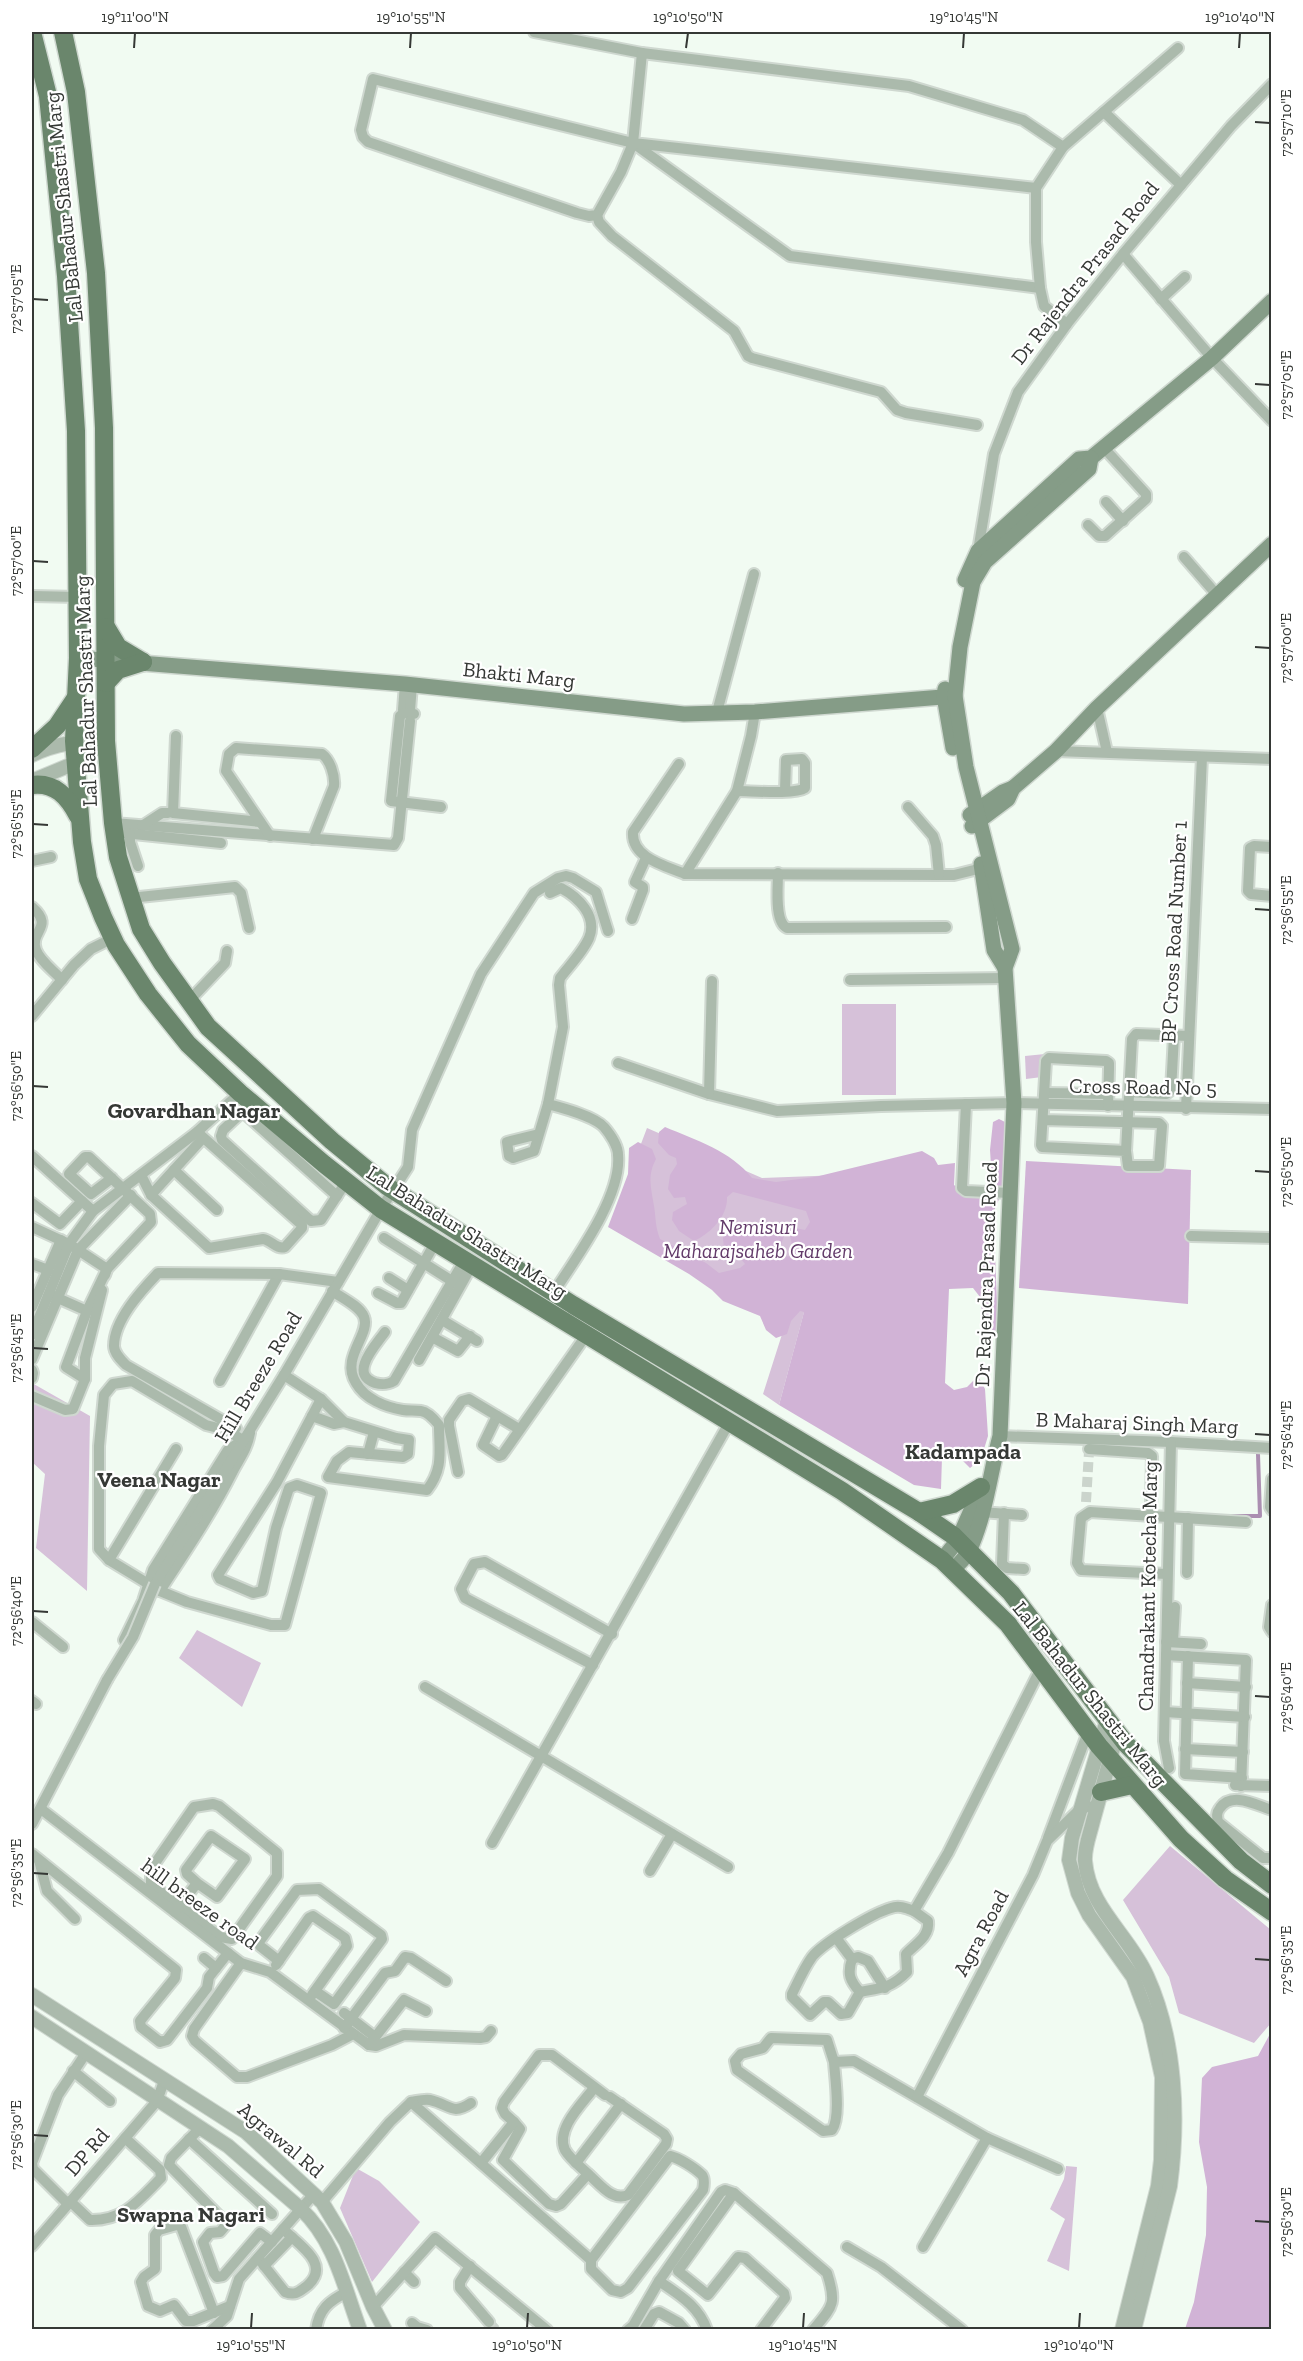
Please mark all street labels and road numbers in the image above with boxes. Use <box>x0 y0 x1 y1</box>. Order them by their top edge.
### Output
street label: Lal Bahadur Shastri Marg <box>39 90 88 324</box>
street label: Dr Rajendra Prasad Road <box>1005 176 1165 370</box>
street label: Lal Bahadur Shastri Marg <box>69 574 102 807</box>
street label: Bhakti Marg <box>462 656 577 693</box>
street label: BP Cross Road Number 1 <box>1155 820 1192 1044</box>
street label: Cross Road No 5 <box>1069 1073 1217 1100</box>
street label: Lal Bahadur Shastri Marg <box>362 1160 572 1304</box>
street label: Dr Rajendra Prasad Road <box>969 1160 1003 1387</box>
street label: Hill Breeze Road <box>209 1306 307 1447</box>
street label: B Maharaj Singh Marg <box>1035 1406 1239 1440</box>
street label: Chandrakant Kotecha Marg <box>1133 1460 1162 1711</box>
street label: Lal Bahadur Shastri Marg <box>1008 1596 1173 1792</box>
street label: hill breeze road <box>137 1853 264 1955</box>
street label: Agra Road <box>948 1885 1014 1980</box>
street label: Agrawal Rd <box>233 2097 330 2183</box>
street label: DP Rd <box>59 2122 114 2181</box>

